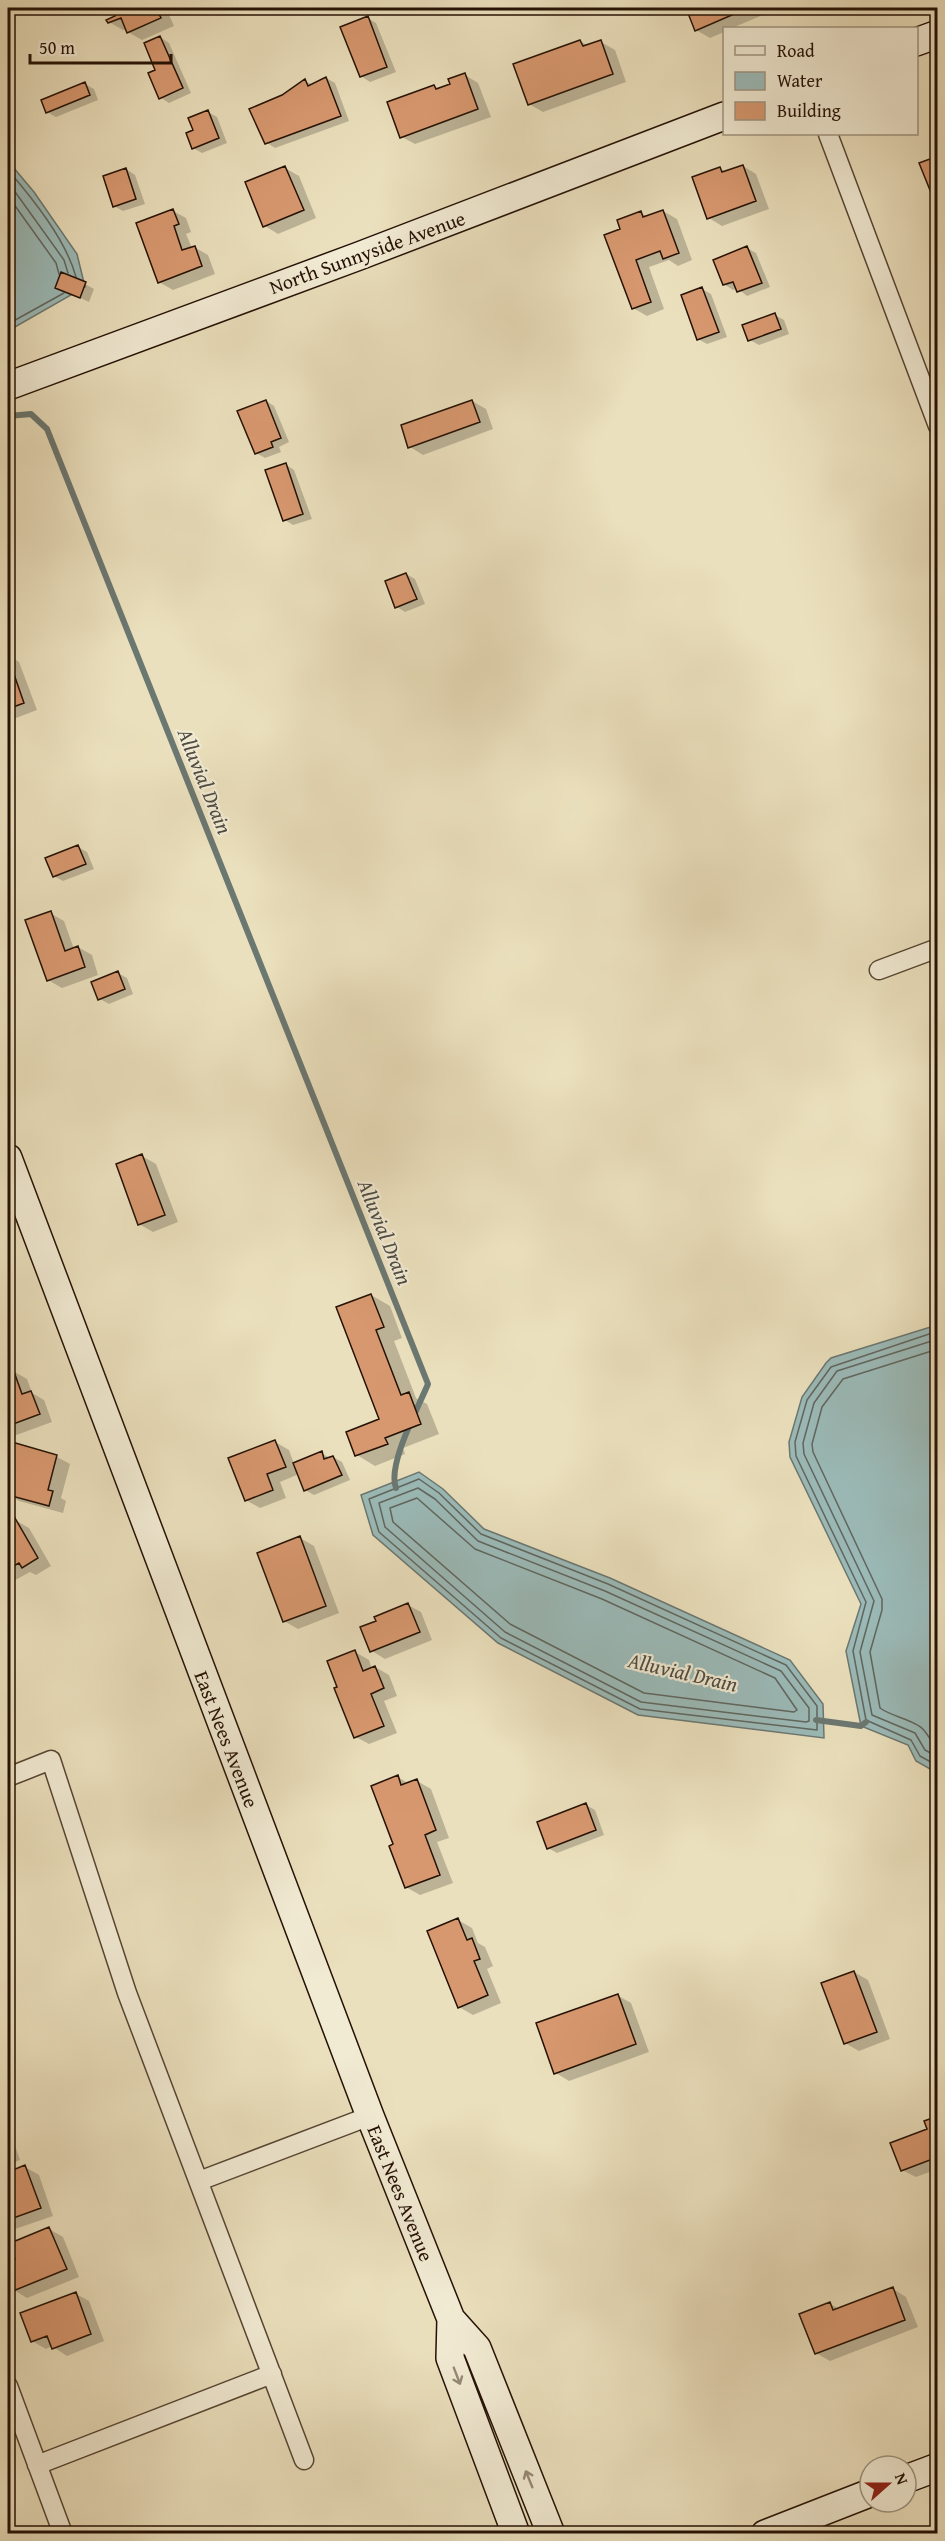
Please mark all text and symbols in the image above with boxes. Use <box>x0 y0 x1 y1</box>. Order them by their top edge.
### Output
scale bar <box>30 27 171 65</box>
legend <box>723 27 918 135</box>
text: 50 m <box>39 34 75 61</box>
text: Road <box>777 37 815 64</box>
text: Water <box>777 67 823 94</box>
text: Building <box>777 97 841 124</box>
street label: North Sunnyside Avenue <box>265 203 469 301</box>
water label: Alluvial Drain <box>169 723 240 839</box>
water label: Alluvial Drain <box>349 1174 420 1290</box>
water label: Alluvial Drain <box>624 1644 741 1700</box>
street label: East Nees Avenue <box>188 1666 266 1812</box>
street label: East Nees Avenue <box>360 2121 442 2265</box>
one-way arrow <box>452 2366 463 2385</box>
north arrow <box>858 2454 918 2514</box>
text: N <box>889 2469 915 2488</box>
one-way arrow <box>523 2470 534 2489</box>

